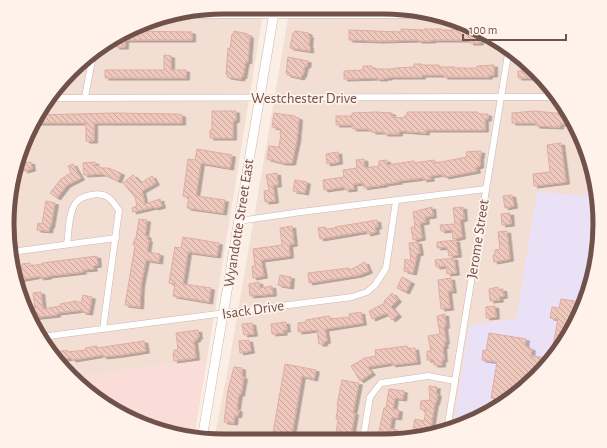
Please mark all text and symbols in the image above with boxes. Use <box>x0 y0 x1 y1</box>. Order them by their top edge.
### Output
scale bar <box>463 16 566 42</box>
text: 100 m <box>469 24 497 36</box>
street label: Westchester Drive <box>251 91 357 106</box>
street label: Wyandotte Street East <box>221 158 257 288</box>
street label: Jerome Street <box>464 198 492 280</box>
street label: Isack Drive <box>221 298 285 322</box>

